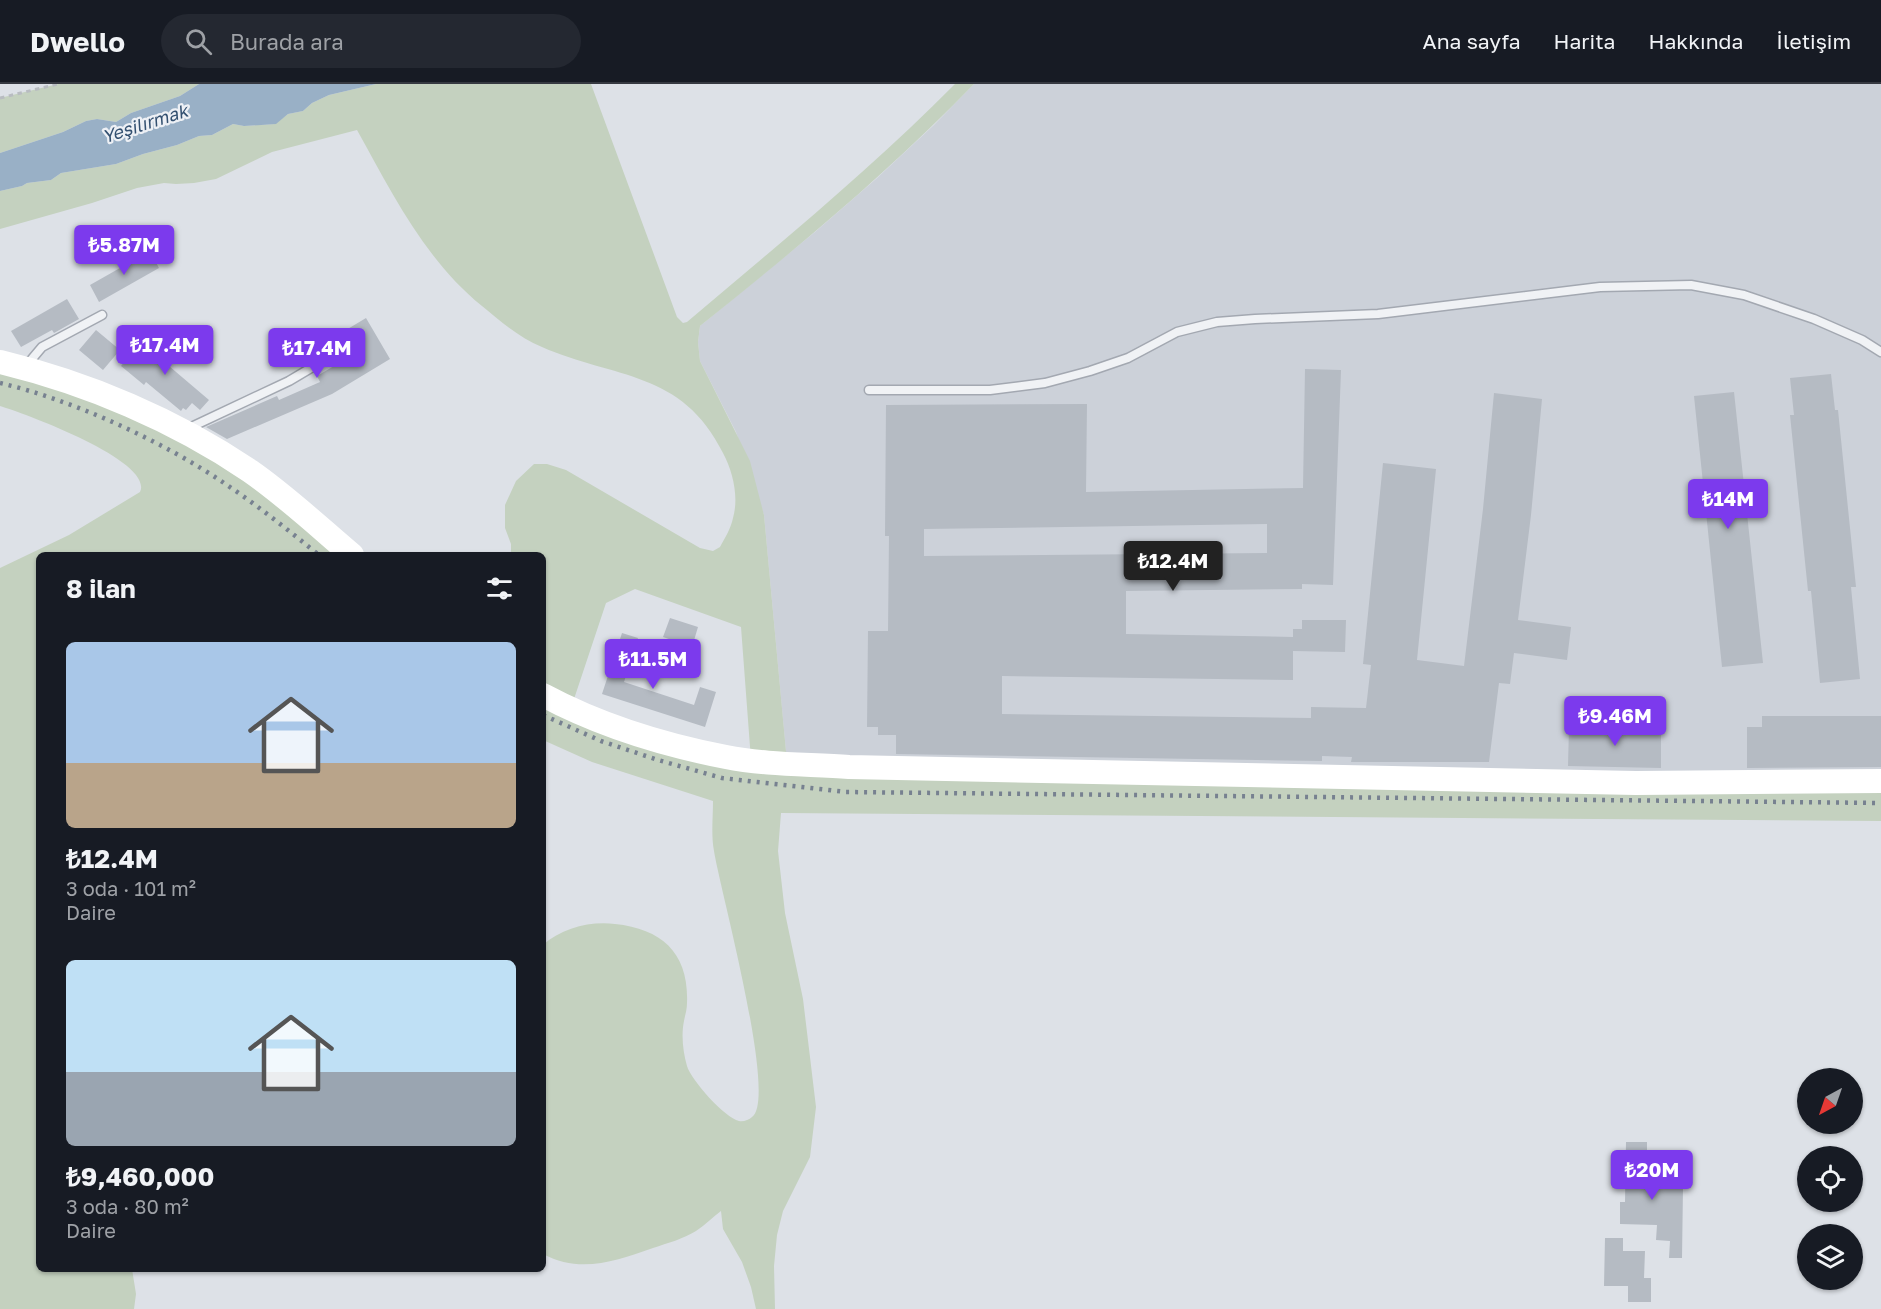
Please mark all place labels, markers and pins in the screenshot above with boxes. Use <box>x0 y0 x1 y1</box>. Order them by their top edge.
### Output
pin: ₺5.87M <box>75 225 173 276</box>
pin: ₺17.4M <box>116 325 214 376</box>
pin: ₺17.4M <box>268 328 366 379</box>
pin: ₺14M <box>1692 479 1764 530</box>
pin: ₺12.4M <box>1124 541 1222 592</box>
pin: ₺11.5M <box>604 639 702 690</box>
pin: ₺9.46M <box>1566 696 1664 747</box>
pin: ₺20M <box>1616 1150 1688 1201</box>

